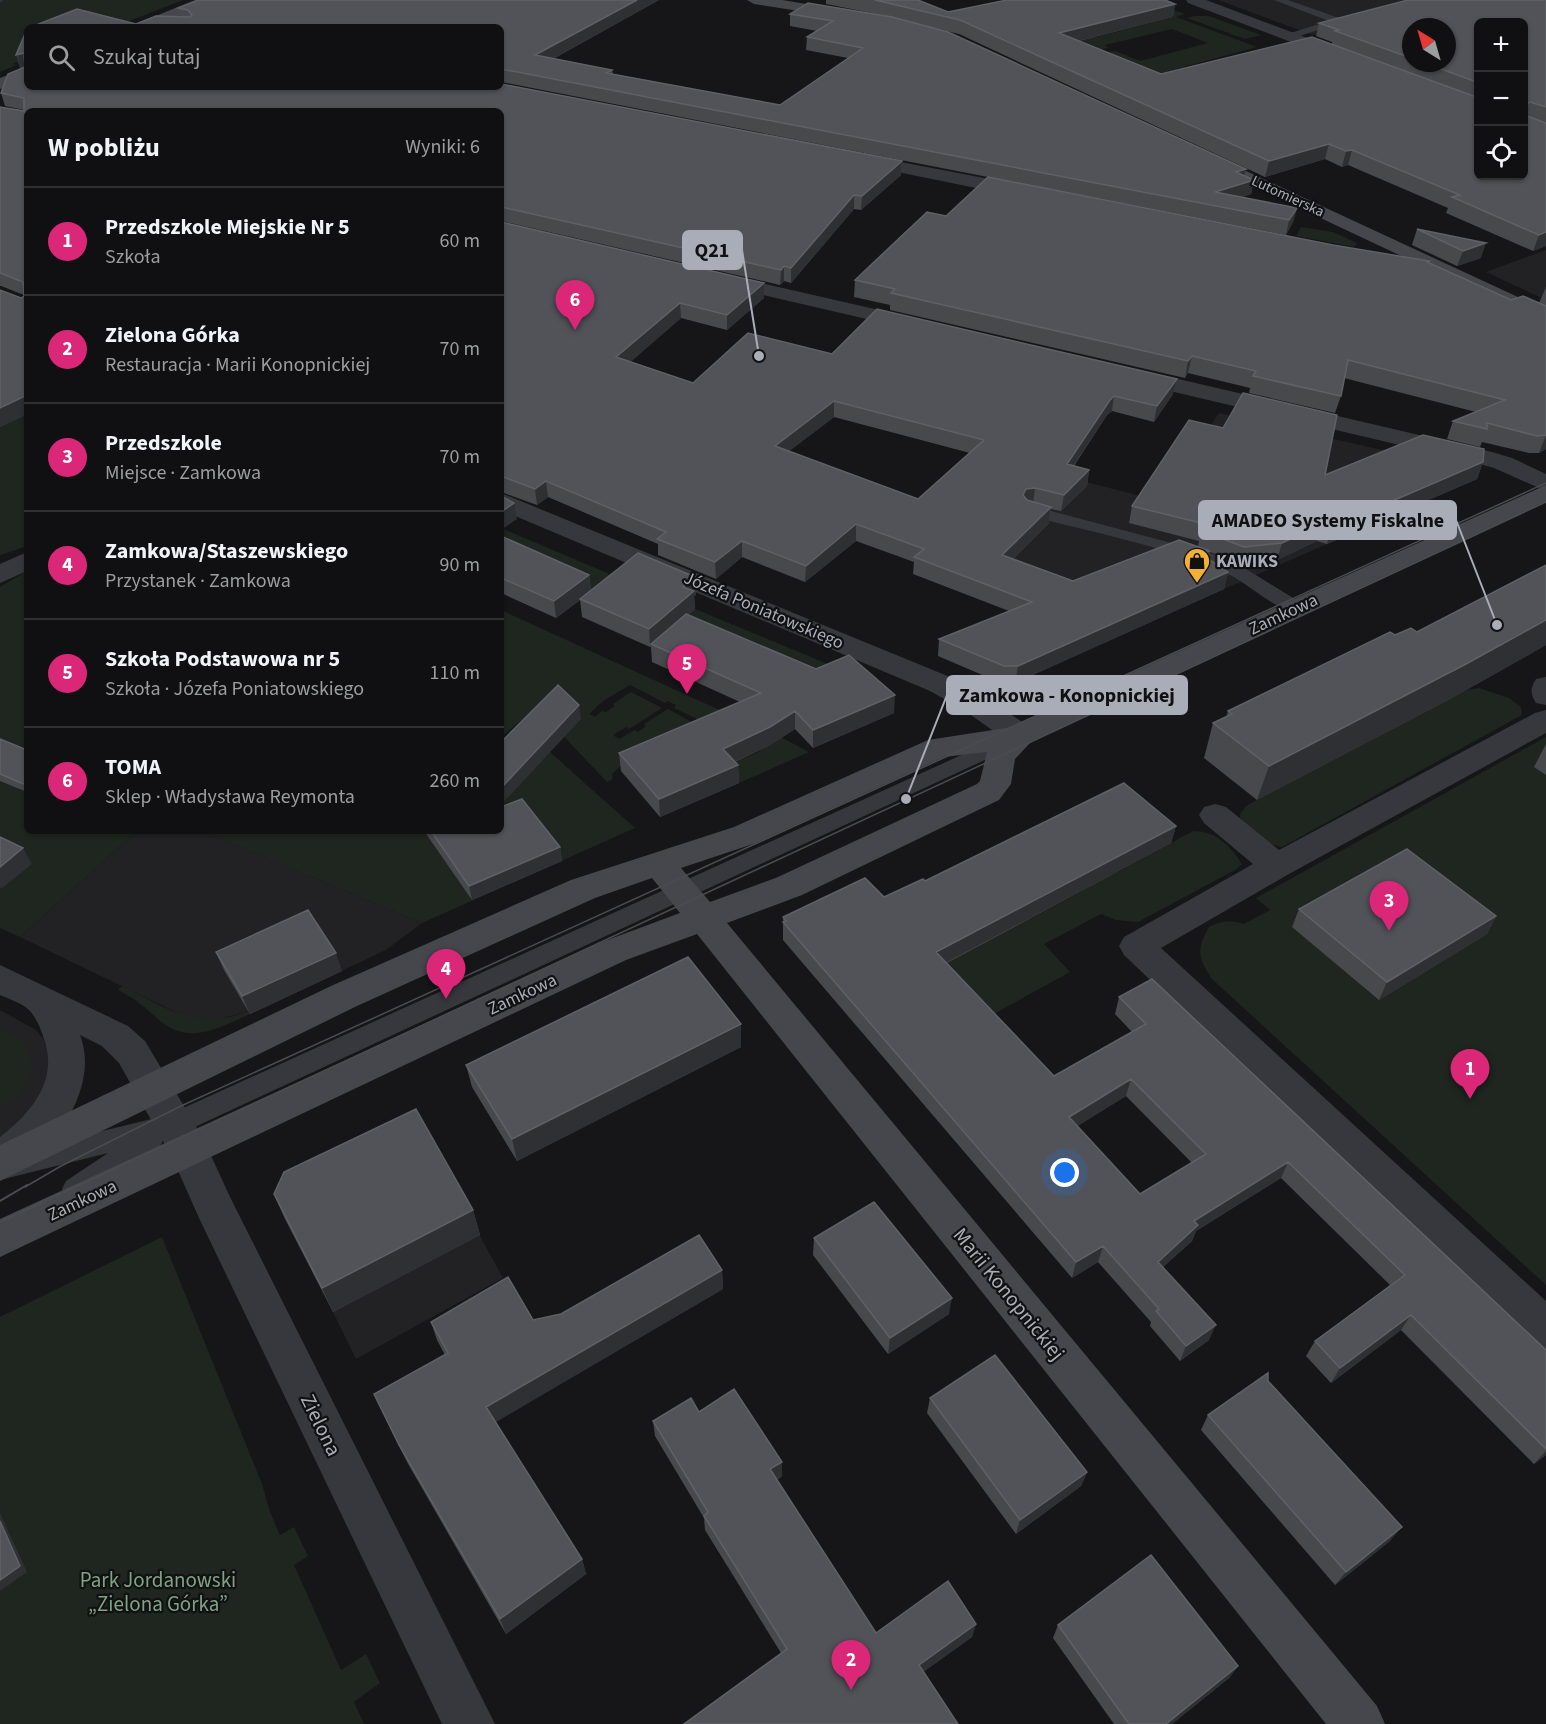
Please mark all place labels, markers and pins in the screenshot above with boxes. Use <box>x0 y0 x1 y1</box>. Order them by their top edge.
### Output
callout: Q21 <box>683 231 742 269</box>
pin: 6 <box>556 280 594 330</box>
callout: AMADEO Systemy Fiskalne <box>1199 501 1456 539</box>
shop icon: KAWIKS <box>1182 546 1212 584</box>
place label: KAWIKS <box>1216 549 1278 574</box>
pin: 5 <box>668 644 706 694</box>
callout: Zamkowa - Konopnickiej <box>947 676 1187 714</box>
pin: 3 <box>1370 882 1408 931</box>
pin: 4 <box>426 950 466 999</box>
pin: 1 <box>1450 1050 1490 1099</box>
pin: 2 <box>832 1640 870 1690</box>

